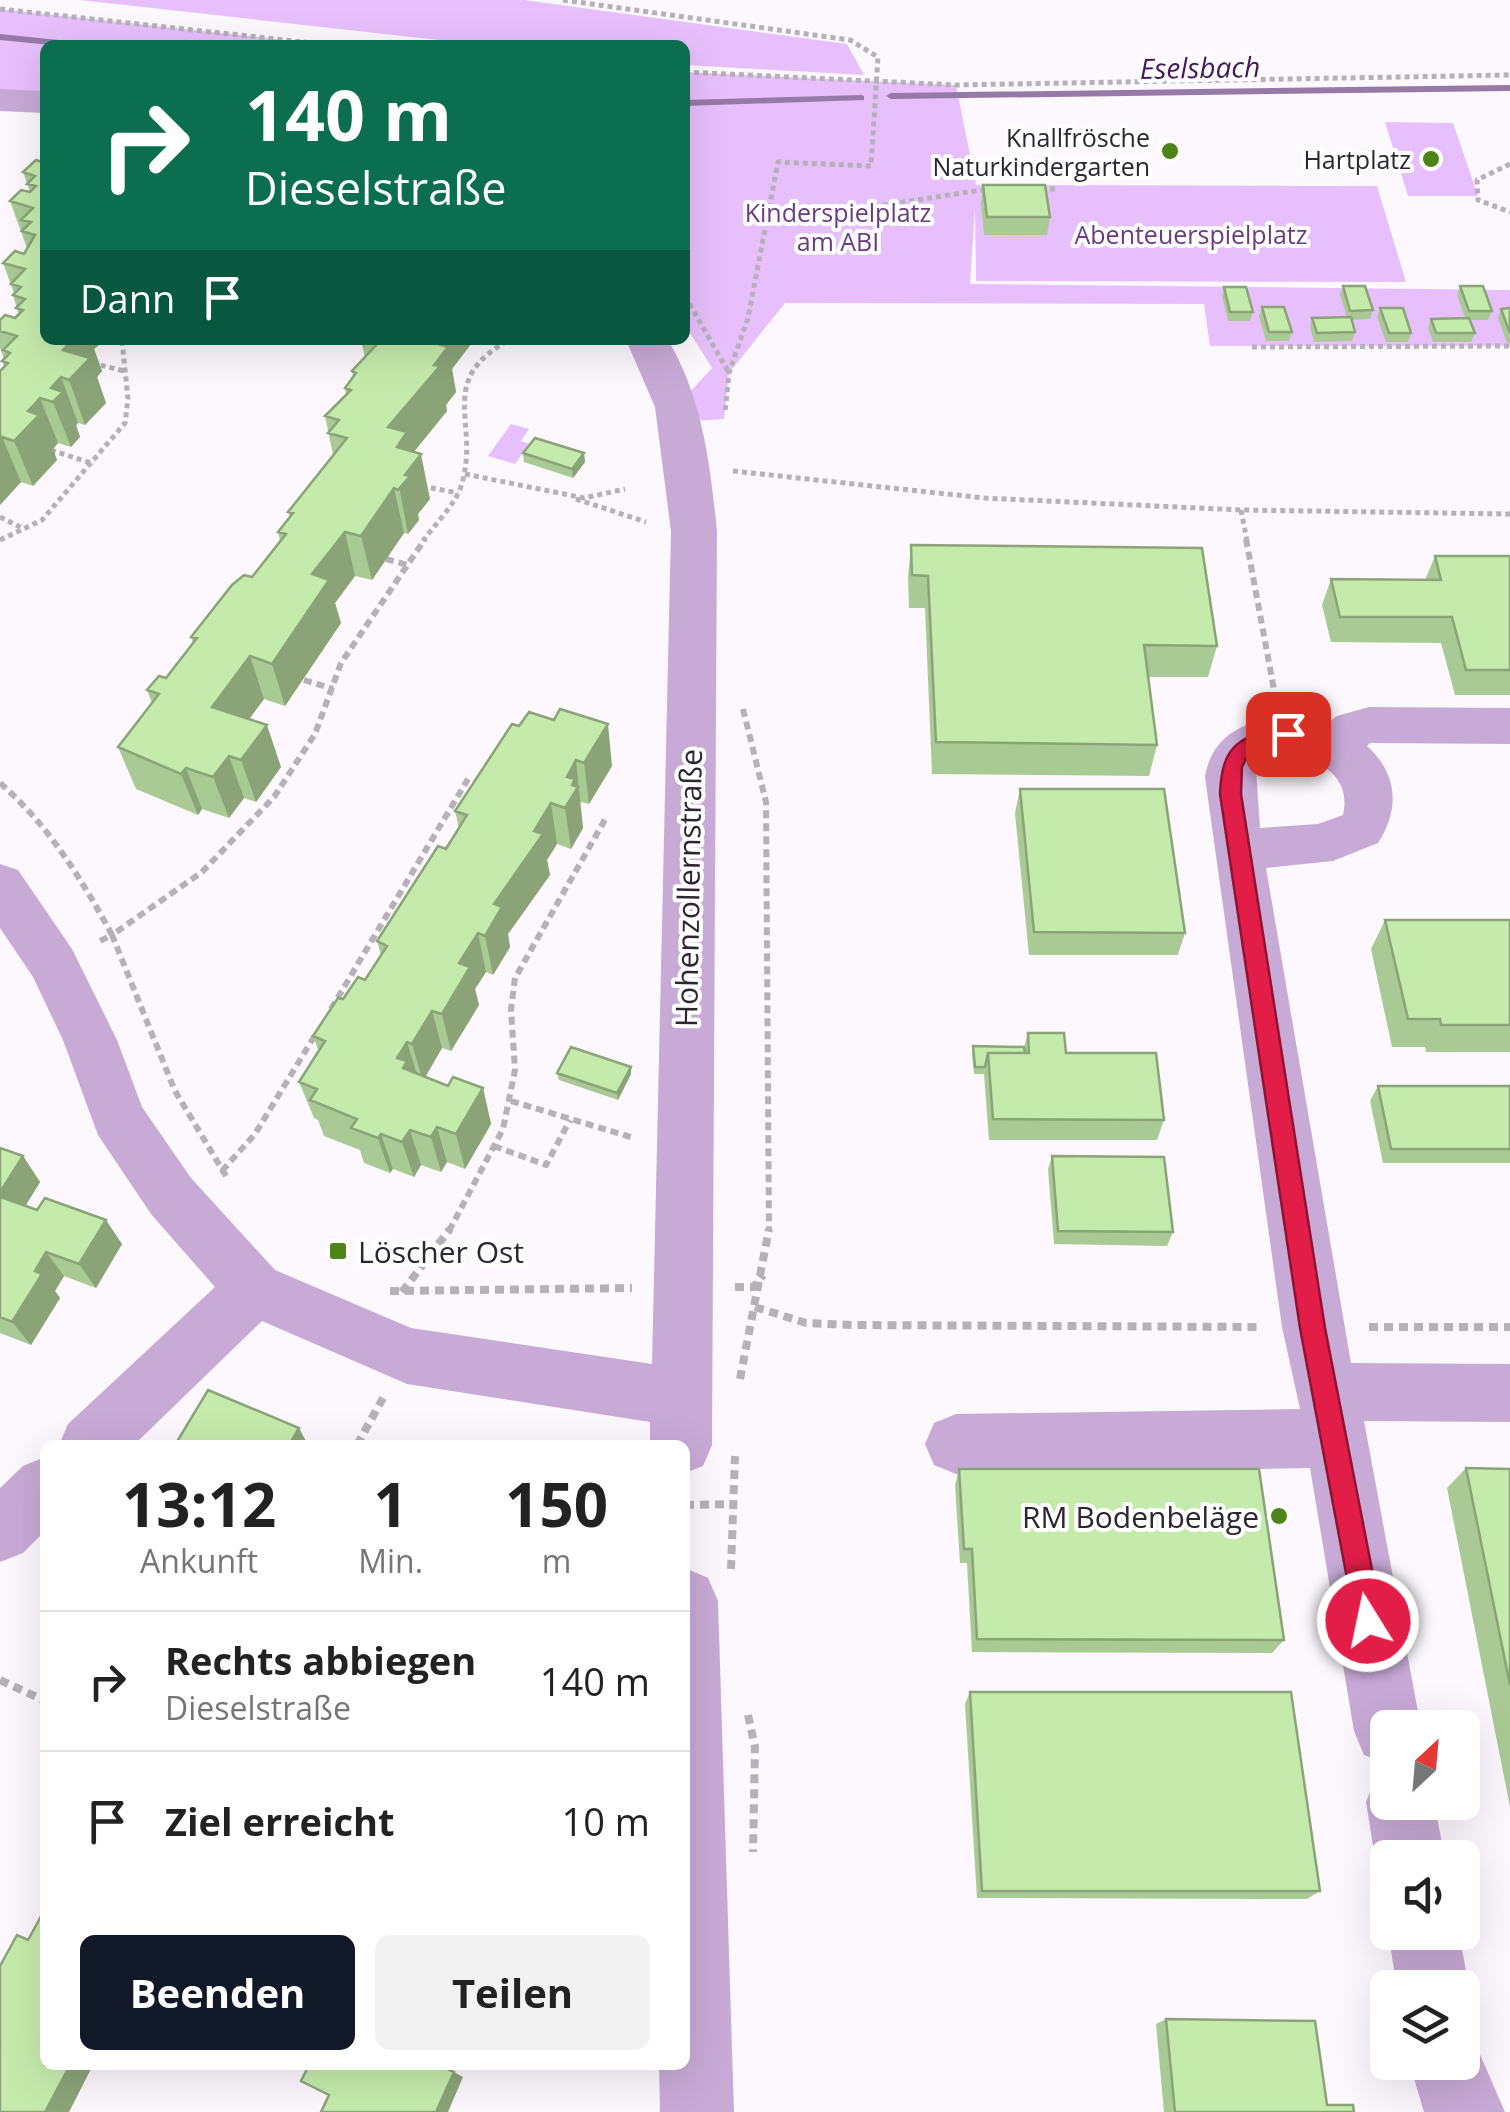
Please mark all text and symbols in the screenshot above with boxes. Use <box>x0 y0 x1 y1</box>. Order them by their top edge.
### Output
water label: Eselsbach <box>1139 47 1261 87</box>
text: 140 m <box>245 66 452 162</box>
icon: right <box>80 80 210 210</box>
place label: Knallfrösche Naturkindergarten <box>933 120 1150 183</box>
marker: Knallfrösche Naturkindergarten <box>1159 140 1181 162</box>
place label: Hartplatz <box>1303 142 1411 176</box>
marker: Hartplatz <box>1420 148 1442 170</box>
text: Dieselstraße <box>245 157 507 218</box>
park label: Kinderspielplatz am ABI <box>745 195 931 258</box>
park label: Abenteuerspielplatz <box>1074 217 1308 251</box>
icon: arrive <box>195 270 250 325</box>
text: Dann <box>80 272 175 324</box>
pin <box>1246 692 1331 777</box>
icon: arrive <box>1261 707 1316 762</box>
street label: Hohenzollernstraße <box>665 749 711 1027</box>
place label: Löscher Ost <box>358 1231 524 1272</box>
marker: Löscher Ost <box>327 1240 349 1262</box>
text: 13:12 <box>122 1463 276 1545</box>
text: 1 <box>374 1463 408 1545</box>
text: 150 <box>505 1463 608 1545</box>
place label: RM Bodenbeläge <box>1022 1496 1259 1537</box>
marker: RM Bodenbeläge <box>1268 1505 1290 1527</box>
text: Ankunft <box>140 1539 258 1582</box>
text: Min. <box>358 1539 423 1582</box>
text: m <box>542 1539 571 1582</box>
position arrow <box>1316 1569 1420 1673</box>
text: Rechts abbiegen <box>165 1634 476 1686</box>
icon: right <box>80 1654 135 1709</box>
text: 140 m <box>540 1655 650 1707</box>
text: Dieselstraße <box>165 1686 351 1729</box>
north arrow <box>1370 1710 1480 1820</box>
map controls <box>1370 1710 1480 2080</box>
icon: arrive <box>80 1794 135 1849</box>
text: Ziel erreicht <box>165 1795 395 1847</box>
text: 10 m <box>561 1795 650 1847</box>
button: sound <box>1370 1840 1480 1950</box>
button: Beenden <box>80 1935 355 2050</box>
button: Teilen <box>375 1935 650 2050</box>
button: layers <box>1370 1970 1480 2080</box>

